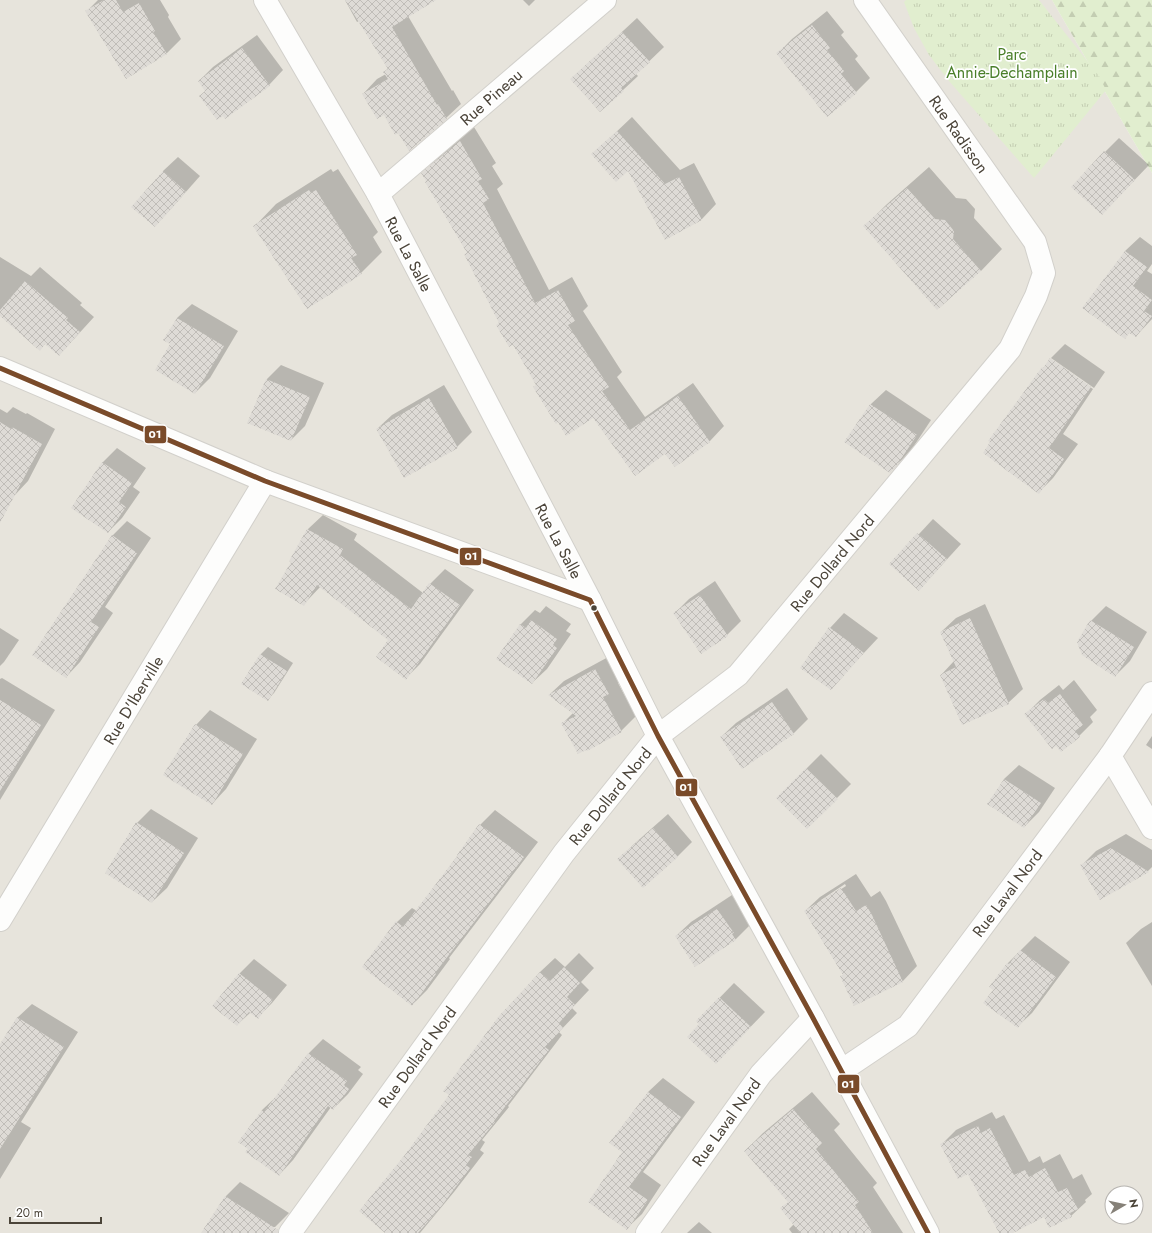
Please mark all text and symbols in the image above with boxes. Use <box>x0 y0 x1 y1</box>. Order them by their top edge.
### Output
park label: Parc Annie-Dechamplain <box>946 43 1078 84</box>
street label: Rue Pineau <box>455 64 528 131</box>
street label: Rue Radisson <box>923 91 994 178</box>
street label: Rue La Salle <box>379 213 438 296</box>
line badge: 01 <box>144 425 167 444</box>
text: 01 <box>149 426 161 442</box>
street label: Rue La Salle <box>529 500 588 583</box>
street label: Rue Dollard Nord <box>785 510 880 617</box>
line badge: 01 <box>459 547 482 566</box>
text: 01 <box>465 548 477 564</box>
unlabelled marker <box>589 603 599 613</box>
street label: Rue D'Iberville <box>98 652 169 749</box>
street label: Rue Dollard Nord <box>564 742 657 850</box>
line badge: 01 <box>675 778 698 797</box>
text: 01 <box>680 779 692 795</box>
street label: Rue Laval Nord <box>967 845 1048 942</box>
street label: Rue Dollard Nord <box>373 1002 462 1113</box>
street label: Rue Laval Nord <box>686 1073 766 1171</box>
line badge: 01 <box>837 1074 860 1094</box>
text: 01 <box>842 1076 854 1092</box>
north arrow <box>1104 1185 1144 1225</box>
text: N <box>1125 1198 1142 1209</box>
scale bar <box>10 1199 101 1225</box>
text: 20 m <box>16 1204 43 1222</box>

